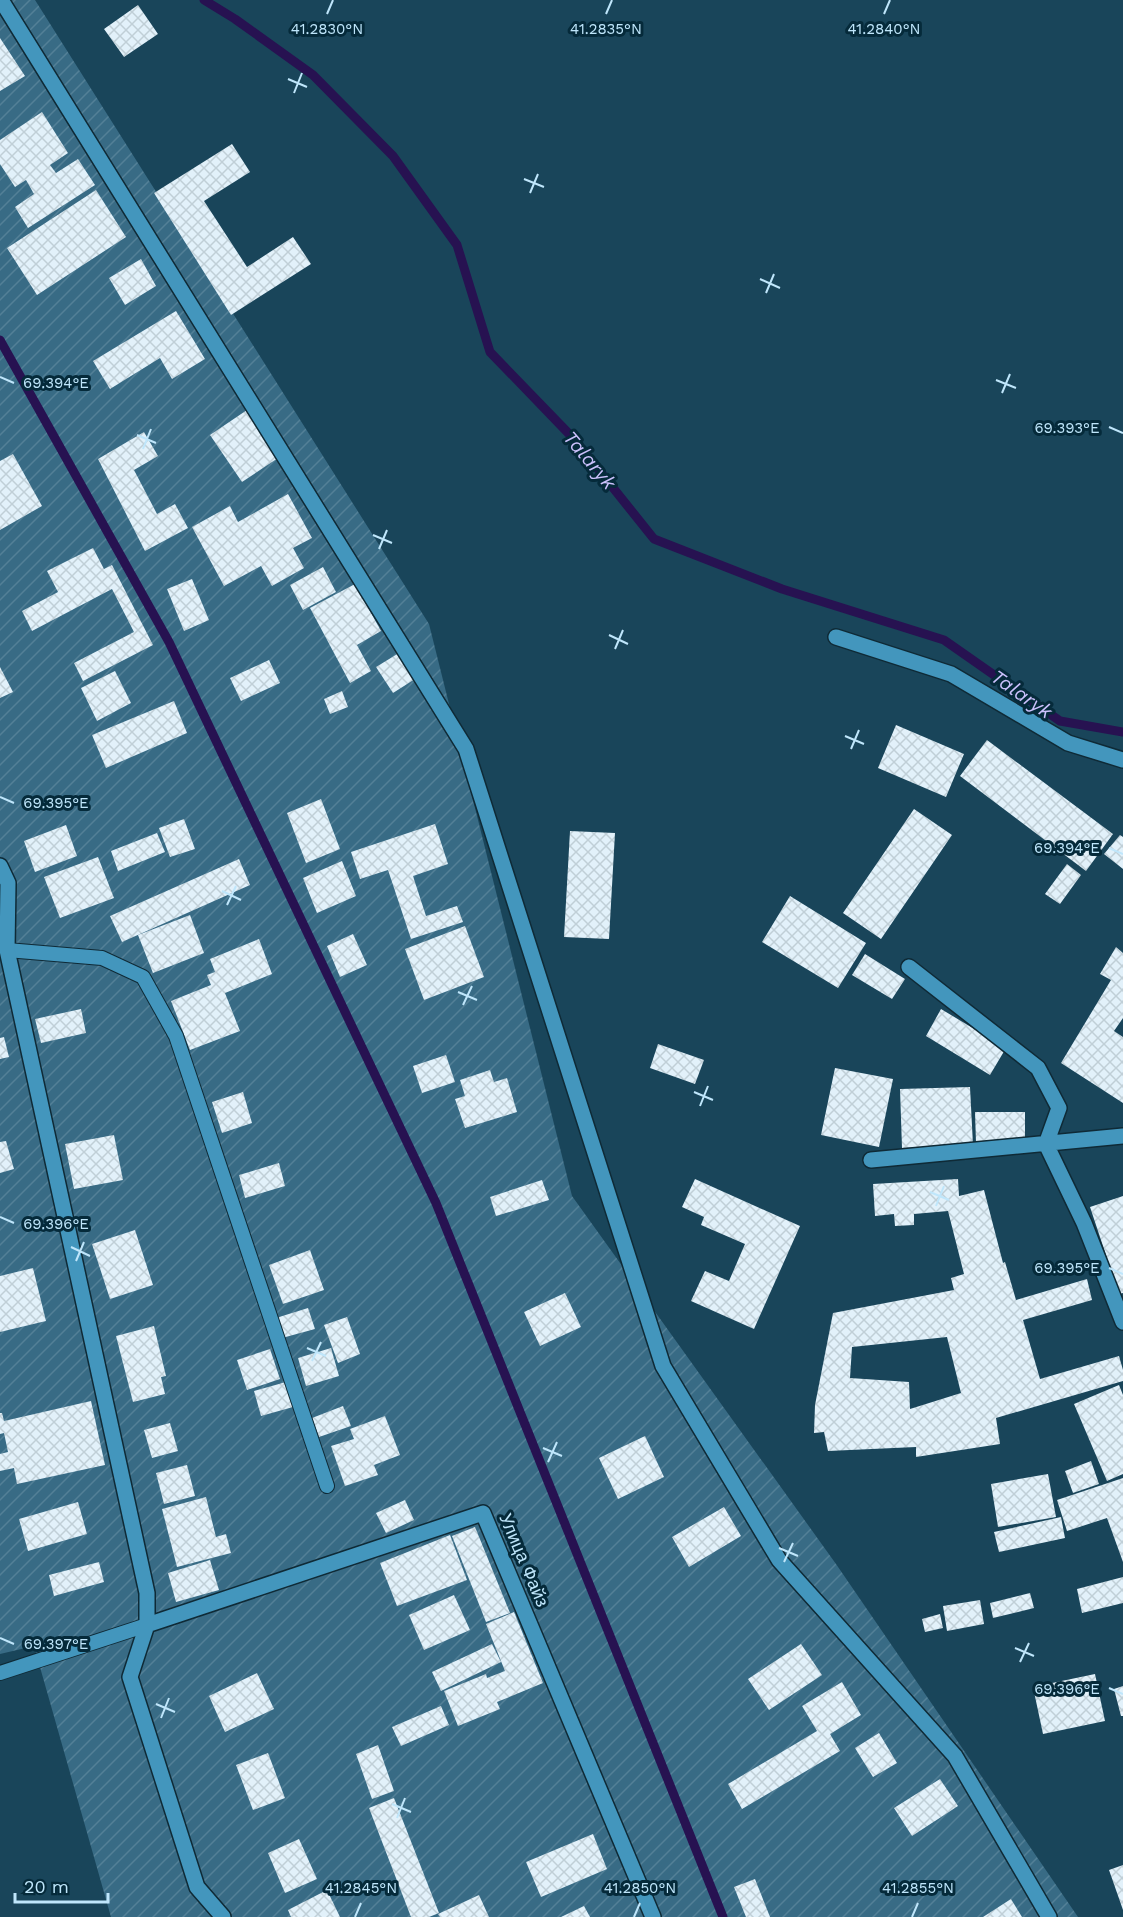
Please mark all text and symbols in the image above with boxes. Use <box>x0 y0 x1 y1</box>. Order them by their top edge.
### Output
text: 41.2830°N <box>291 20 363 38</box>
text: 41.2835°N <box>570 20 642 38</box>
text: 41.2840°N <box>847 20 921 38</box>
text: 69.394°E <box>23 374 89 392</box>
text: 69.393°E <box>1034 419 1100 437</box>
water label: Talaryk <box>559 426 622 495</box>
water label: Talaryk <box>987 664 1058 724</box>
text: 69.395°E <box>23 794 89 812</box>
text: 69.394°E <box>1034 839 1100 857</box>
text: 69.396°E <box>23 1215 89 1233</box>
text: 69.395°E <box>1034 1259 1100 1277</box>
street label: Улица Файз <box>495 1510 554 1610</box>
text: 69.397°E <box>24 1635 88 1653</box>
text: 69.396°E <box>1034 1680 1100 1698</box>
scale bar <box>15 1866 108 1904</box>
text: 20 m <box>24 1876 69 1897</box>
text: 41.2845°N <box>325 1879 397 1897</box>
text: 41.2850°N <box>604 1879 676 1897</box>
text: 41.2855°N <box>882 1879 954 1897</box>

